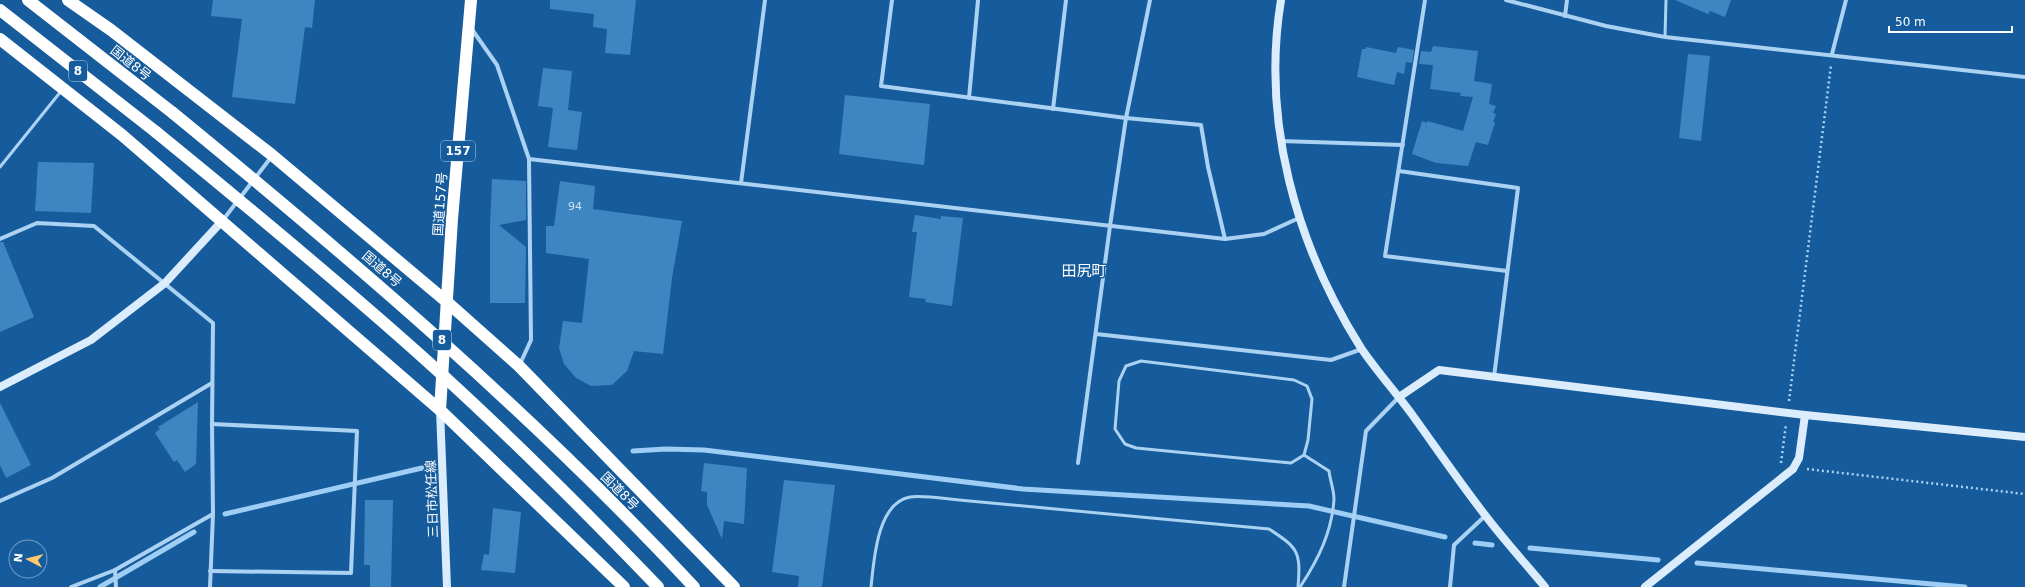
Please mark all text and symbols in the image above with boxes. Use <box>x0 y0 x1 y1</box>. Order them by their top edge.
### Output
scale bar <box>1889 8 2012 34</box>
text: 50 m <box>1895 15 1926 29</box>
street label: 国道8号 <box>108 43 154 83</box>
road number: 8 <box>69 61 87 81</box>
road number: 157 <box>441 141 475 161</box>
street label: 国道157号 <box>430 172 450 236</box>
house number: 94 <box>568 200 582 213</box>
street label: 国道8号 <box>359 248 405 290</box>
district label: 田尻町 <box>1061 262 1107 280</box>
road number: 8 <box>433 330 451 350</box>
street label: 三日市松任線 <box>423 460 441 538</box>
street label: 国道8号 <box>598 469 642 513</box>
north arrow <box>8 539 48 579</box>
text: N <box>12 552 26 563</box>

